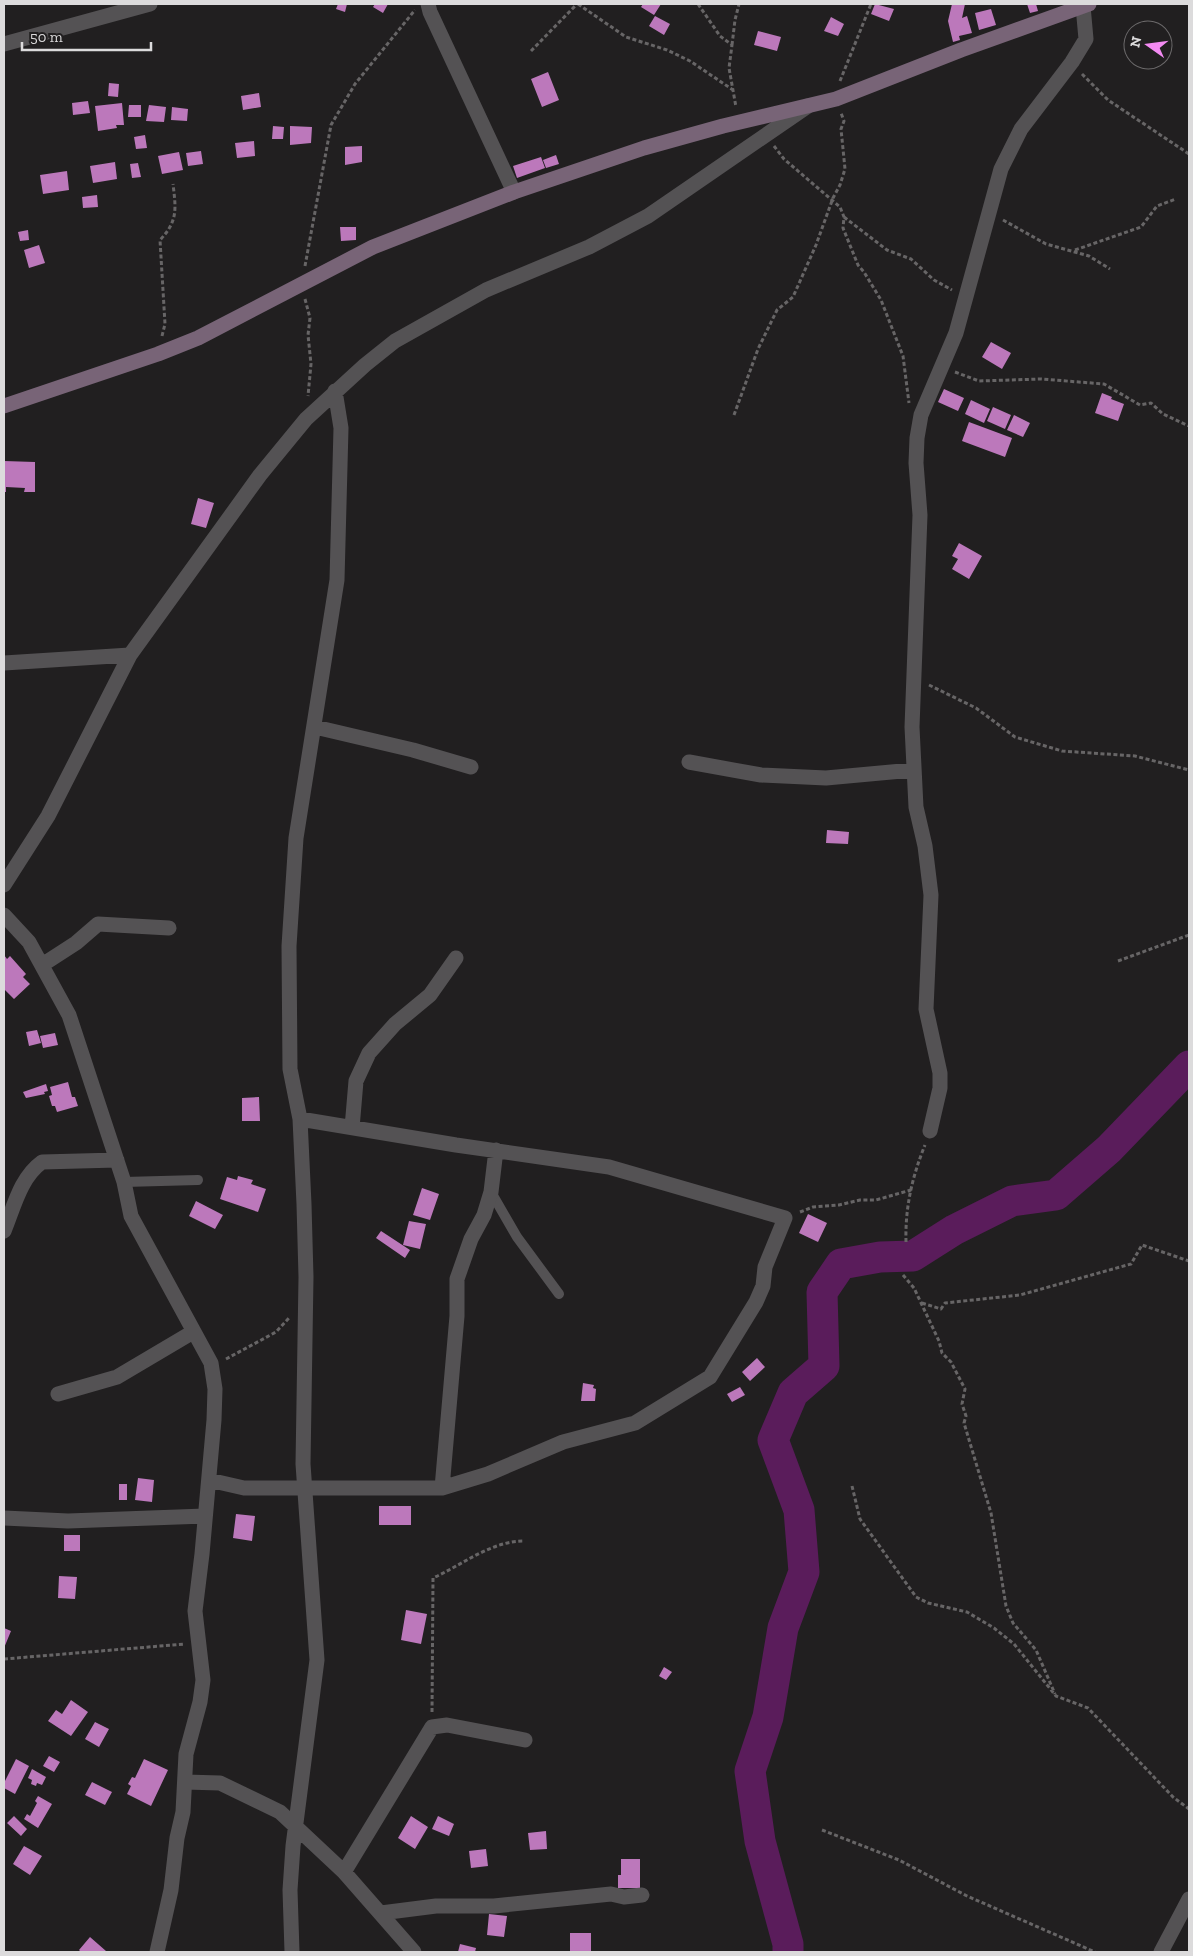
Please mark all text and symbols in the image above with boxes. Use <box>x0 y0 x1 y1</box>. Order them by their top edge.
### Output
scale bar <box>22 20 151 52</box>
north arrow <box>1123 20 1173 70</box>
text: 50 m <box>30 28 63 46</box>
text: N <box>1126 34 1145 49</box>

